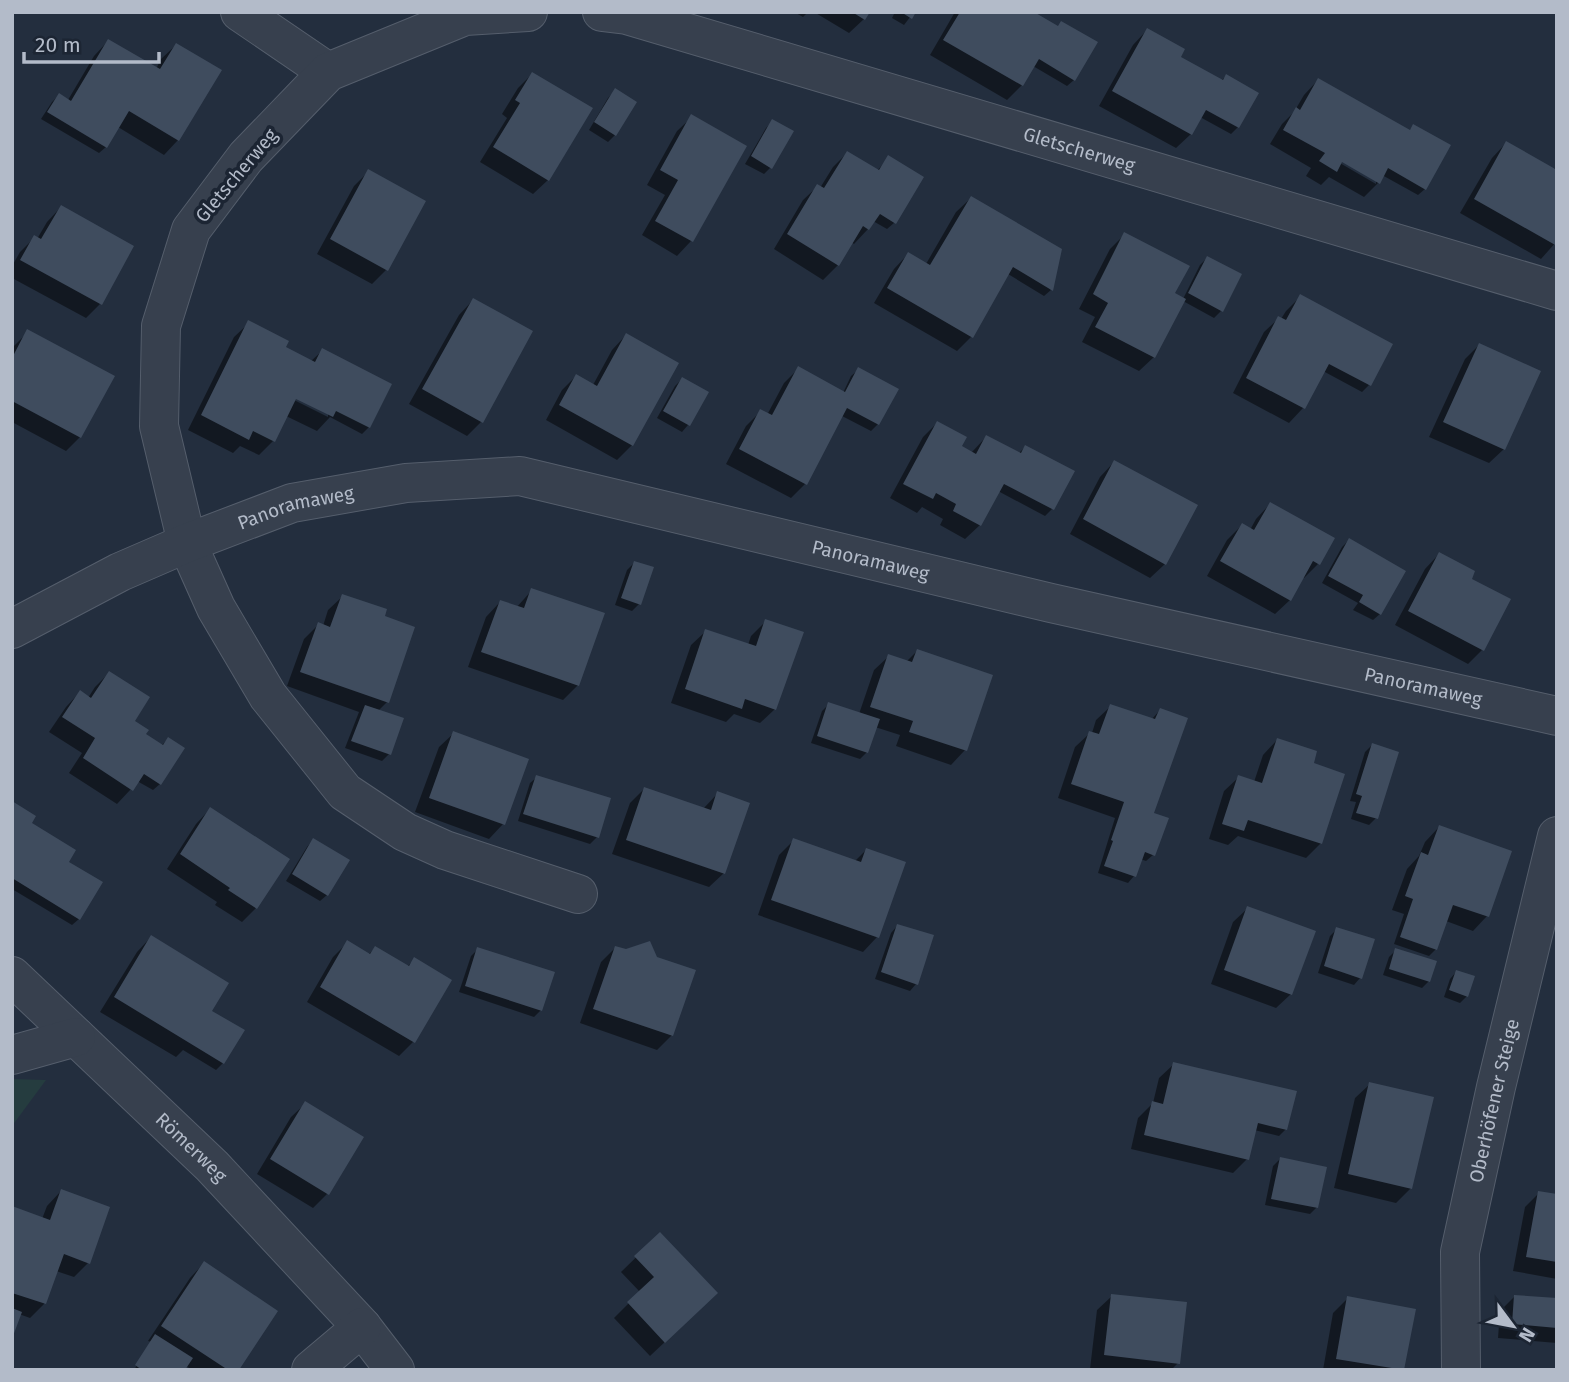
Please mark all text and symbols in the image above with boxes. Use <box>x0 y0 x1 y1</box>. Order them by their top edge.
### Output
scale bar <box>24 21 159 65</box>
text: 20 m <box>35 32 81 58</box>
street label: Gletscherweg <box>1021 122 1138 177</box>
street label: Gletscherweg <box>191 124 282 227</box>
street label: Panoramaweg <box>234 481 356 535</box>
street label: Panoramaweg <box>810 535 932 586</box>
street label: Panoramaweg <box>1362 662 1484 711</box>
street label: Oberhöfener Steige <box>1464 1017 1524 1185</box>
street label: Römerweg <box>151 1108 232 1187</box>
north arrow <box>1478 1291 1548 1361</box>
text: N <box>1514 1323 1540 1346</box>

